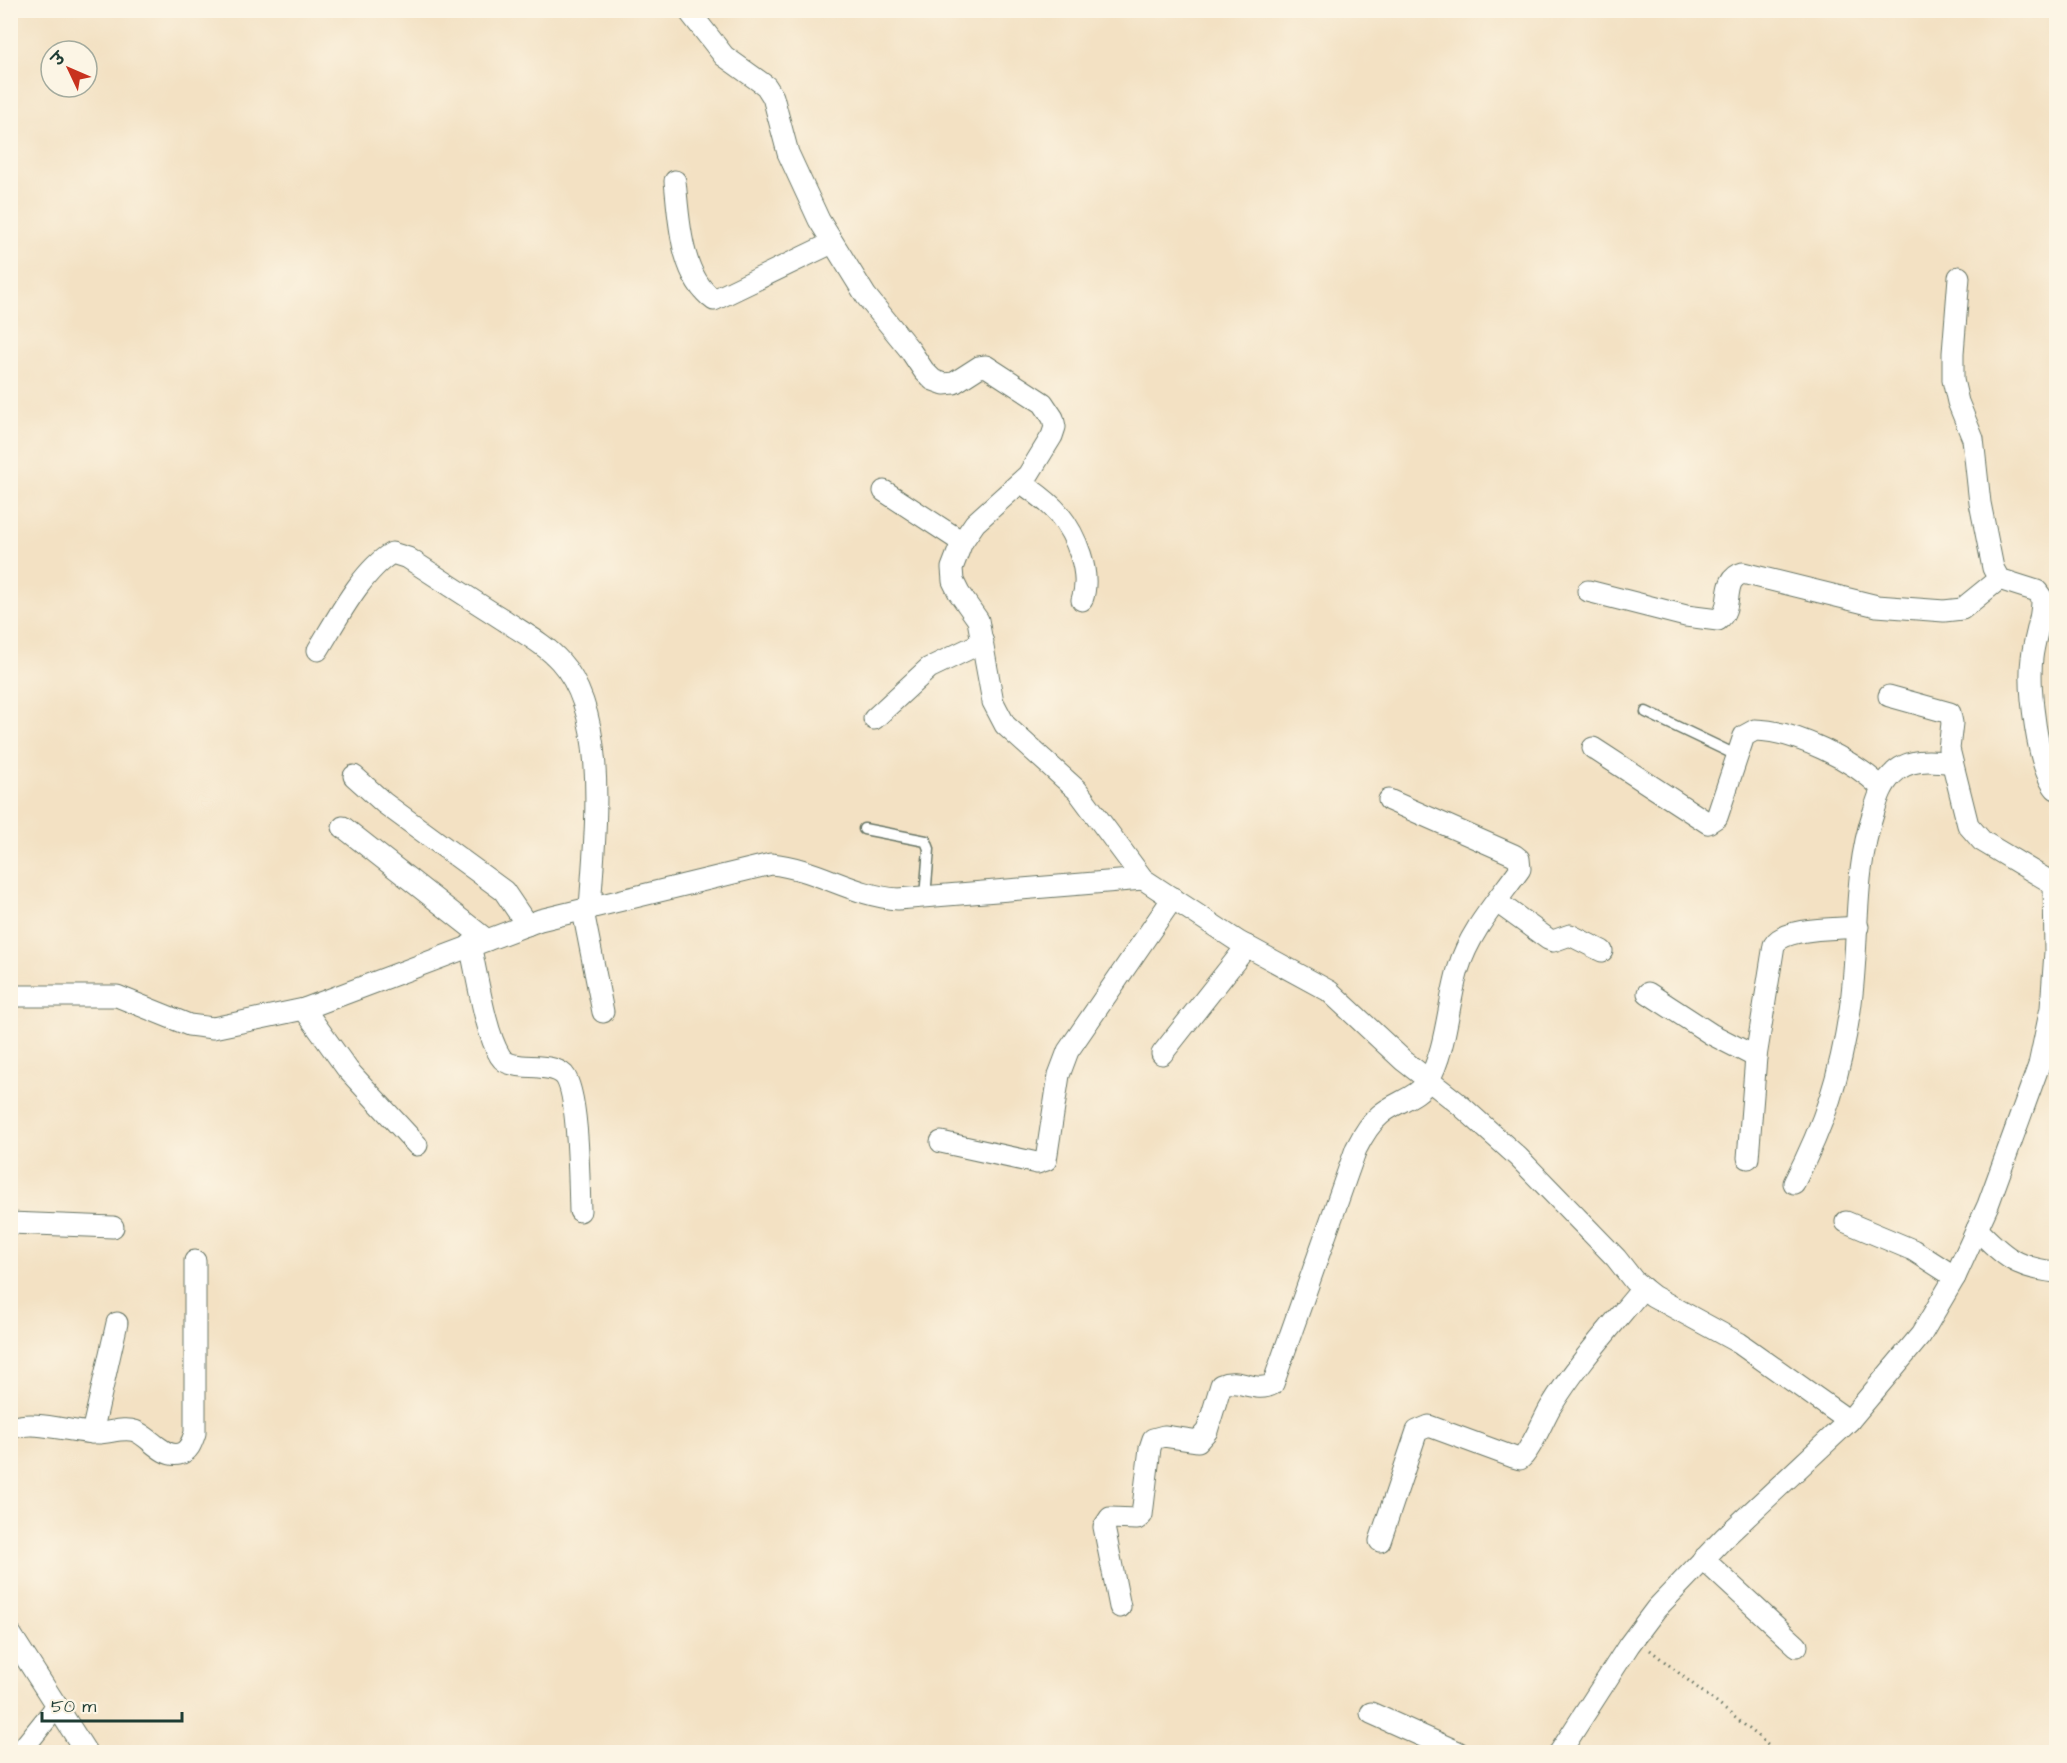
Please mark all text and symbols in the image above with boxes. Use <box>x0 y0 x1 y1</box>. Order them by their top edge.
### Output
north arrow <box>39 39 99 99</box>
text: उ <box>46 47 71 72</box>
scale bar <box>42 1685 182 1723</box>
text: 50 m <box>51 1694 96 1719</box>

